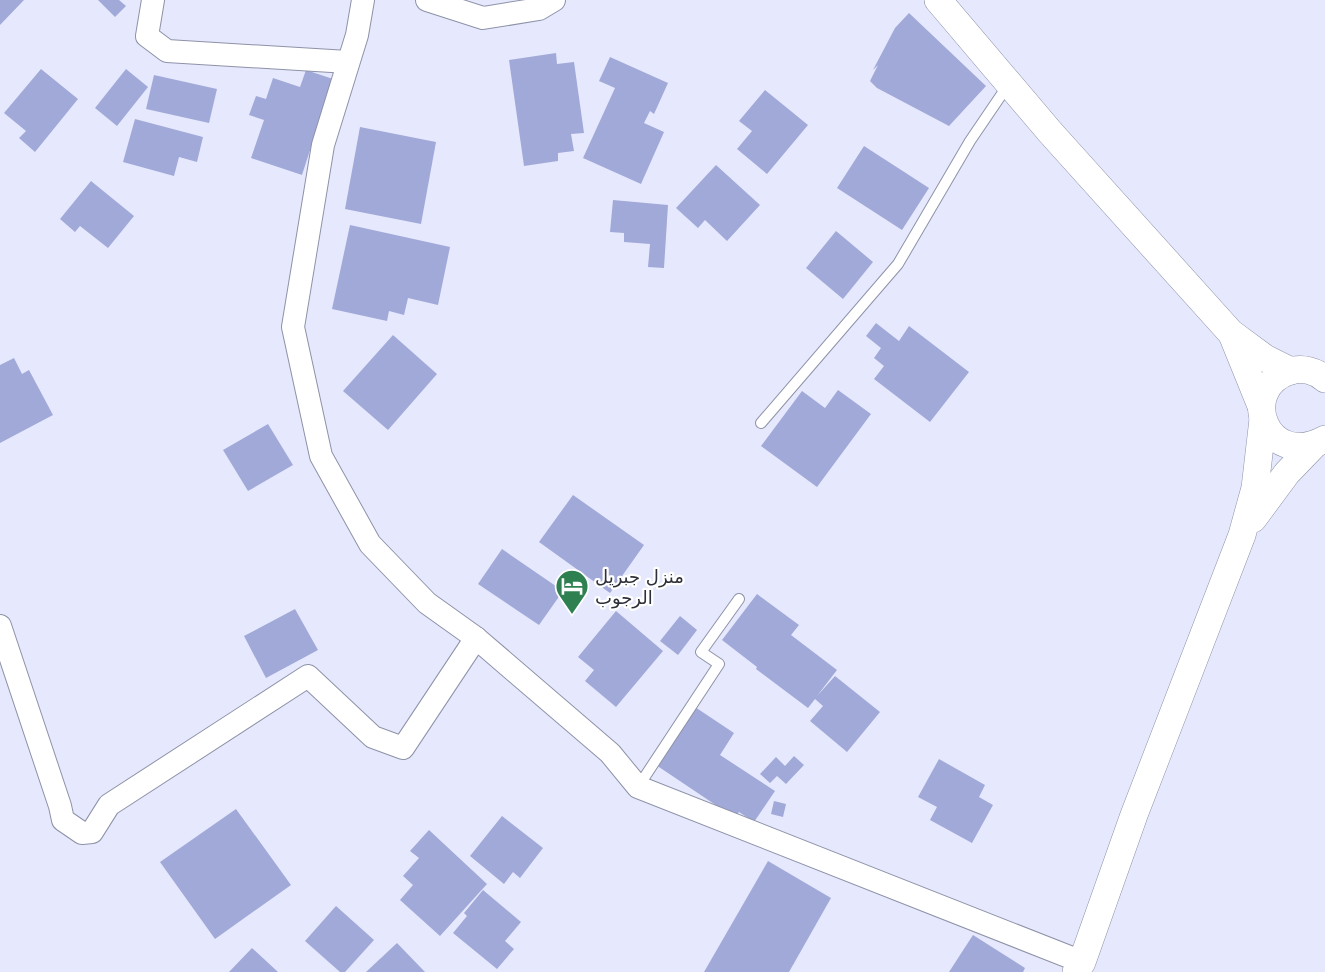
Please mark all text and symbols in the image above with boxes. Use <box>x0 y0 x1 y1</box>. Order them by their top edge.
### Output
place label: منزل جبريل الرجوب <box>595 566 684 609</box>
hotel icon: منزل جبريل الرجوب <box>554 568 590 615</box>

